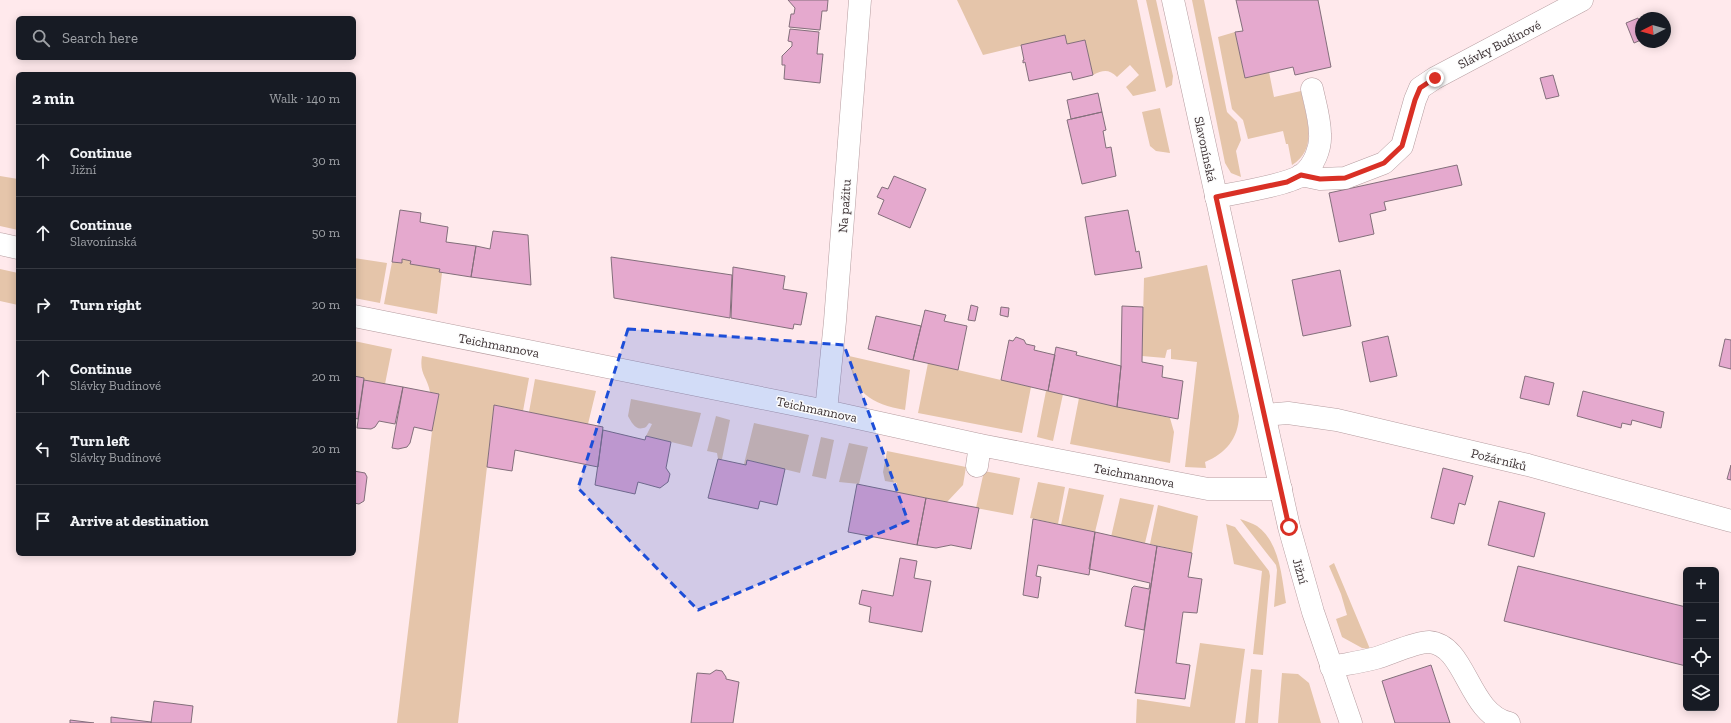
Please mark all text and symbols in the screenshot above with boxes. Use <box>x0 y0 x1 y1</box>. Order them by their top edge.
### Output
north arrow <box>1635 12 1671 48</box>
search box <box>16 16 356 60</box>
street label: Slávky Budínové <box>1455 17 1543 72</box>
icon: search <box>30 27 52 49</box>
text: Search here <box>62 29 138 47</box>
route end <box>1426 69 1444 87</box>
text: 2 min <box>32 88 74 108</box>
text: Walk · 140 m <box>270 91 340 106</box>
street label: Slavonínská <box>1191 115 1220 184</box>
text: Continue <box>70 144 132 162</box>
icon: ahead <box>32 150 54 172</box>
text: 30 m <box>312 153 340 168</box>
text: Jižní <box>70 162 96 177</box>
street label: Na pažitu <box>835 178 854 233</box>
text: Continue <box>70 216 132 234</box>
icon: ahead <box>32 222 54 244</box>
text: 50 m <box>312 225 340 240</box>
text: Slavonínská <box>70 234 137 249</box>
icon: right <box>32 294 54 316</box>
text: Turn right <box>70 296 141 314</box>
text: 20 m <box>312 297 340 312</box>
street label: Teichmannova <box>457 330 541 361</box>
text: Continue <box>70 360 132 378</box>
icon: ahead <box>32 366 54 388</box>
text: 20 m <box>312 369 340 384</box>
text: Slávky Budínové <box>70 378 161 393</box>
street label: Teichmannova <box>775 394 859 425</box>
text: Turn left <box>70 432 130 450</box>
icon: left <box>32 438 54 460</box>
text: 20 m <box>312 441 340 456</box>
street label: Požárníků <box>1470 445 1529 474</box>
text: Slávky Budínové <box>70 450 161 465</box>
street label: Teichmannova <box>1092 460 1176 491</box>
icon: arrive <box>32 510 54 532</box>
text: Arrive at destination <box>70 512 209 530</box>
route start <box>1280 518 1298 536</box>
street label: Jižní <box>1290 556 1311 586</box>
map controls <box>1683 567 1719 711</box>
button: + <box>1683 567 1719 603</box>
button: − <box>1683 603 1719 639</box>
button: locate <box>1683 639 1719 675</box>
button: layers <box>1683 675 1719 711</box>

